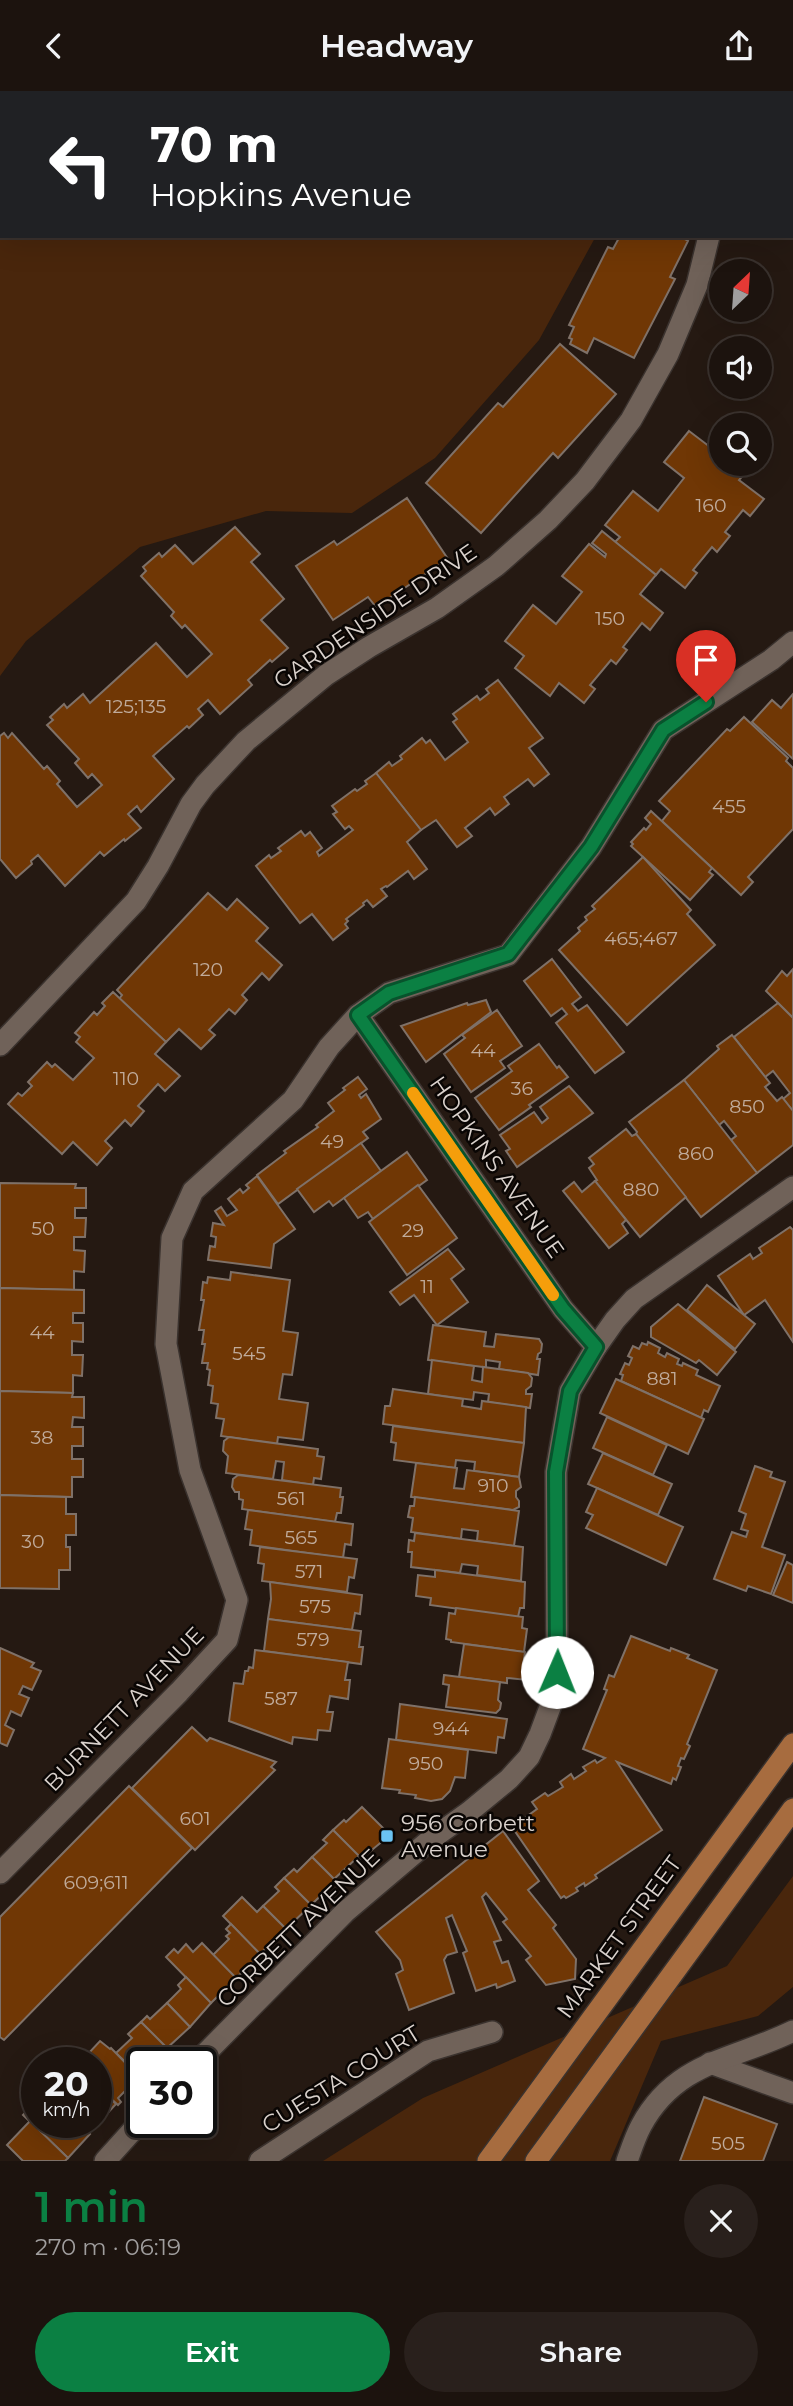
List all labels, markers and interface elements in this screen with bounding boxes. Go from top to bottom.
text: Headway [320,26,473,65]
icon: back [35,27,73,65]
icon: share [720,27,758,65]
text: 70 m [150,115,278,174]
icon: left [35,119,126,210]
text: Hopkins Avenue [150,175,412,214]
north arrow [709,259,772,322]
map controls [709,259,772,476]
button: sound [709,336,772,399]
button: search [709,413,772,476]
house number: 160 [695,494,727,517]
street label: GARDENSIDE DRIVE [268,538,482,694]
house number: 150 [595,607,625,630]
pin [676,630,736,702]
icon: arrive [687,641,725,679]
house number: 125;135 [106,695,167,718]
house number: 455 [712,795,746,818]
house number: 465;467 [604,927,678,950]
house number: 120 [193,958,223,981]
house number: 44 [470,1039,496,1062]
house number: 110 [113,1067,139,1090]
street label: HOPKINS AVENUE [424,1071,570,1263]
house number: 36 [511,1077,533,1100]
house number: 850 [729,1095,765,1118]
house number: 49 [320,1130,344,1153]
house number: 860 [678,1142,714,1165]
house number: 880 [623,1178,659,1201]
house number: 50 [31,1217,55,1240]
house number: 29 [402,1219,424,1242]
house number: 11 [420,1275,434,1298]
house number: 44 [29,1321,55,1344]
house number: 545 [232,1342,266,1365]
house number: 881 [646,1367,678,1390]
house number: 38 [31,1426,53,1449]
house number: 910 [477,1474,509,1497]
house number: 561 [276,1487,306,1510]
house number: 565 [284,1526,318,1549]
house number: 30 [21,1530,45,1553]
house number: 571 [295,1560,323,1583]
house number: 575 [299,1595,331,1618]
street label: BURNETT AVENUE [38,1621,210,1797]
house number: 579 [296,1628,330,1651]
position arrow [520,1635,594,1709]
house number: 587 [264,1687,298,1710]
house number: 944 [433,1717,470,1740]
house number: 950 [409,1752,443,1775]
house number: 601 [179,1807,211,1830]
place label: 956 Corbett Avenue [401,1809,535,1863]
marker: 956 Corbett Avenue [379,1828,395,1844]
street label: CORBETT AVENUE [211,1843,385,2013]
street label: MARKET STREET [551,1850,688,2024]
house number: 609;611 [63,1871,129,1894]
street label: CUESTA COURT [257,2019,426,2139]
speed limit sign: 30 [126,2047,217,2138]
text: 20 [44,2062,89,2105]
text: km/h [42,2099,91,2121]
house number: 505 [711,2132,745,2155]
text: 1 min [35,2181,148,2233]
button: close [684,2184,758,2258]
text: 270 m · 06:19 [35,2233,181,2261]
button: Exit [35,2312,390,2392]
button: Share [404,2312,758,2392]

